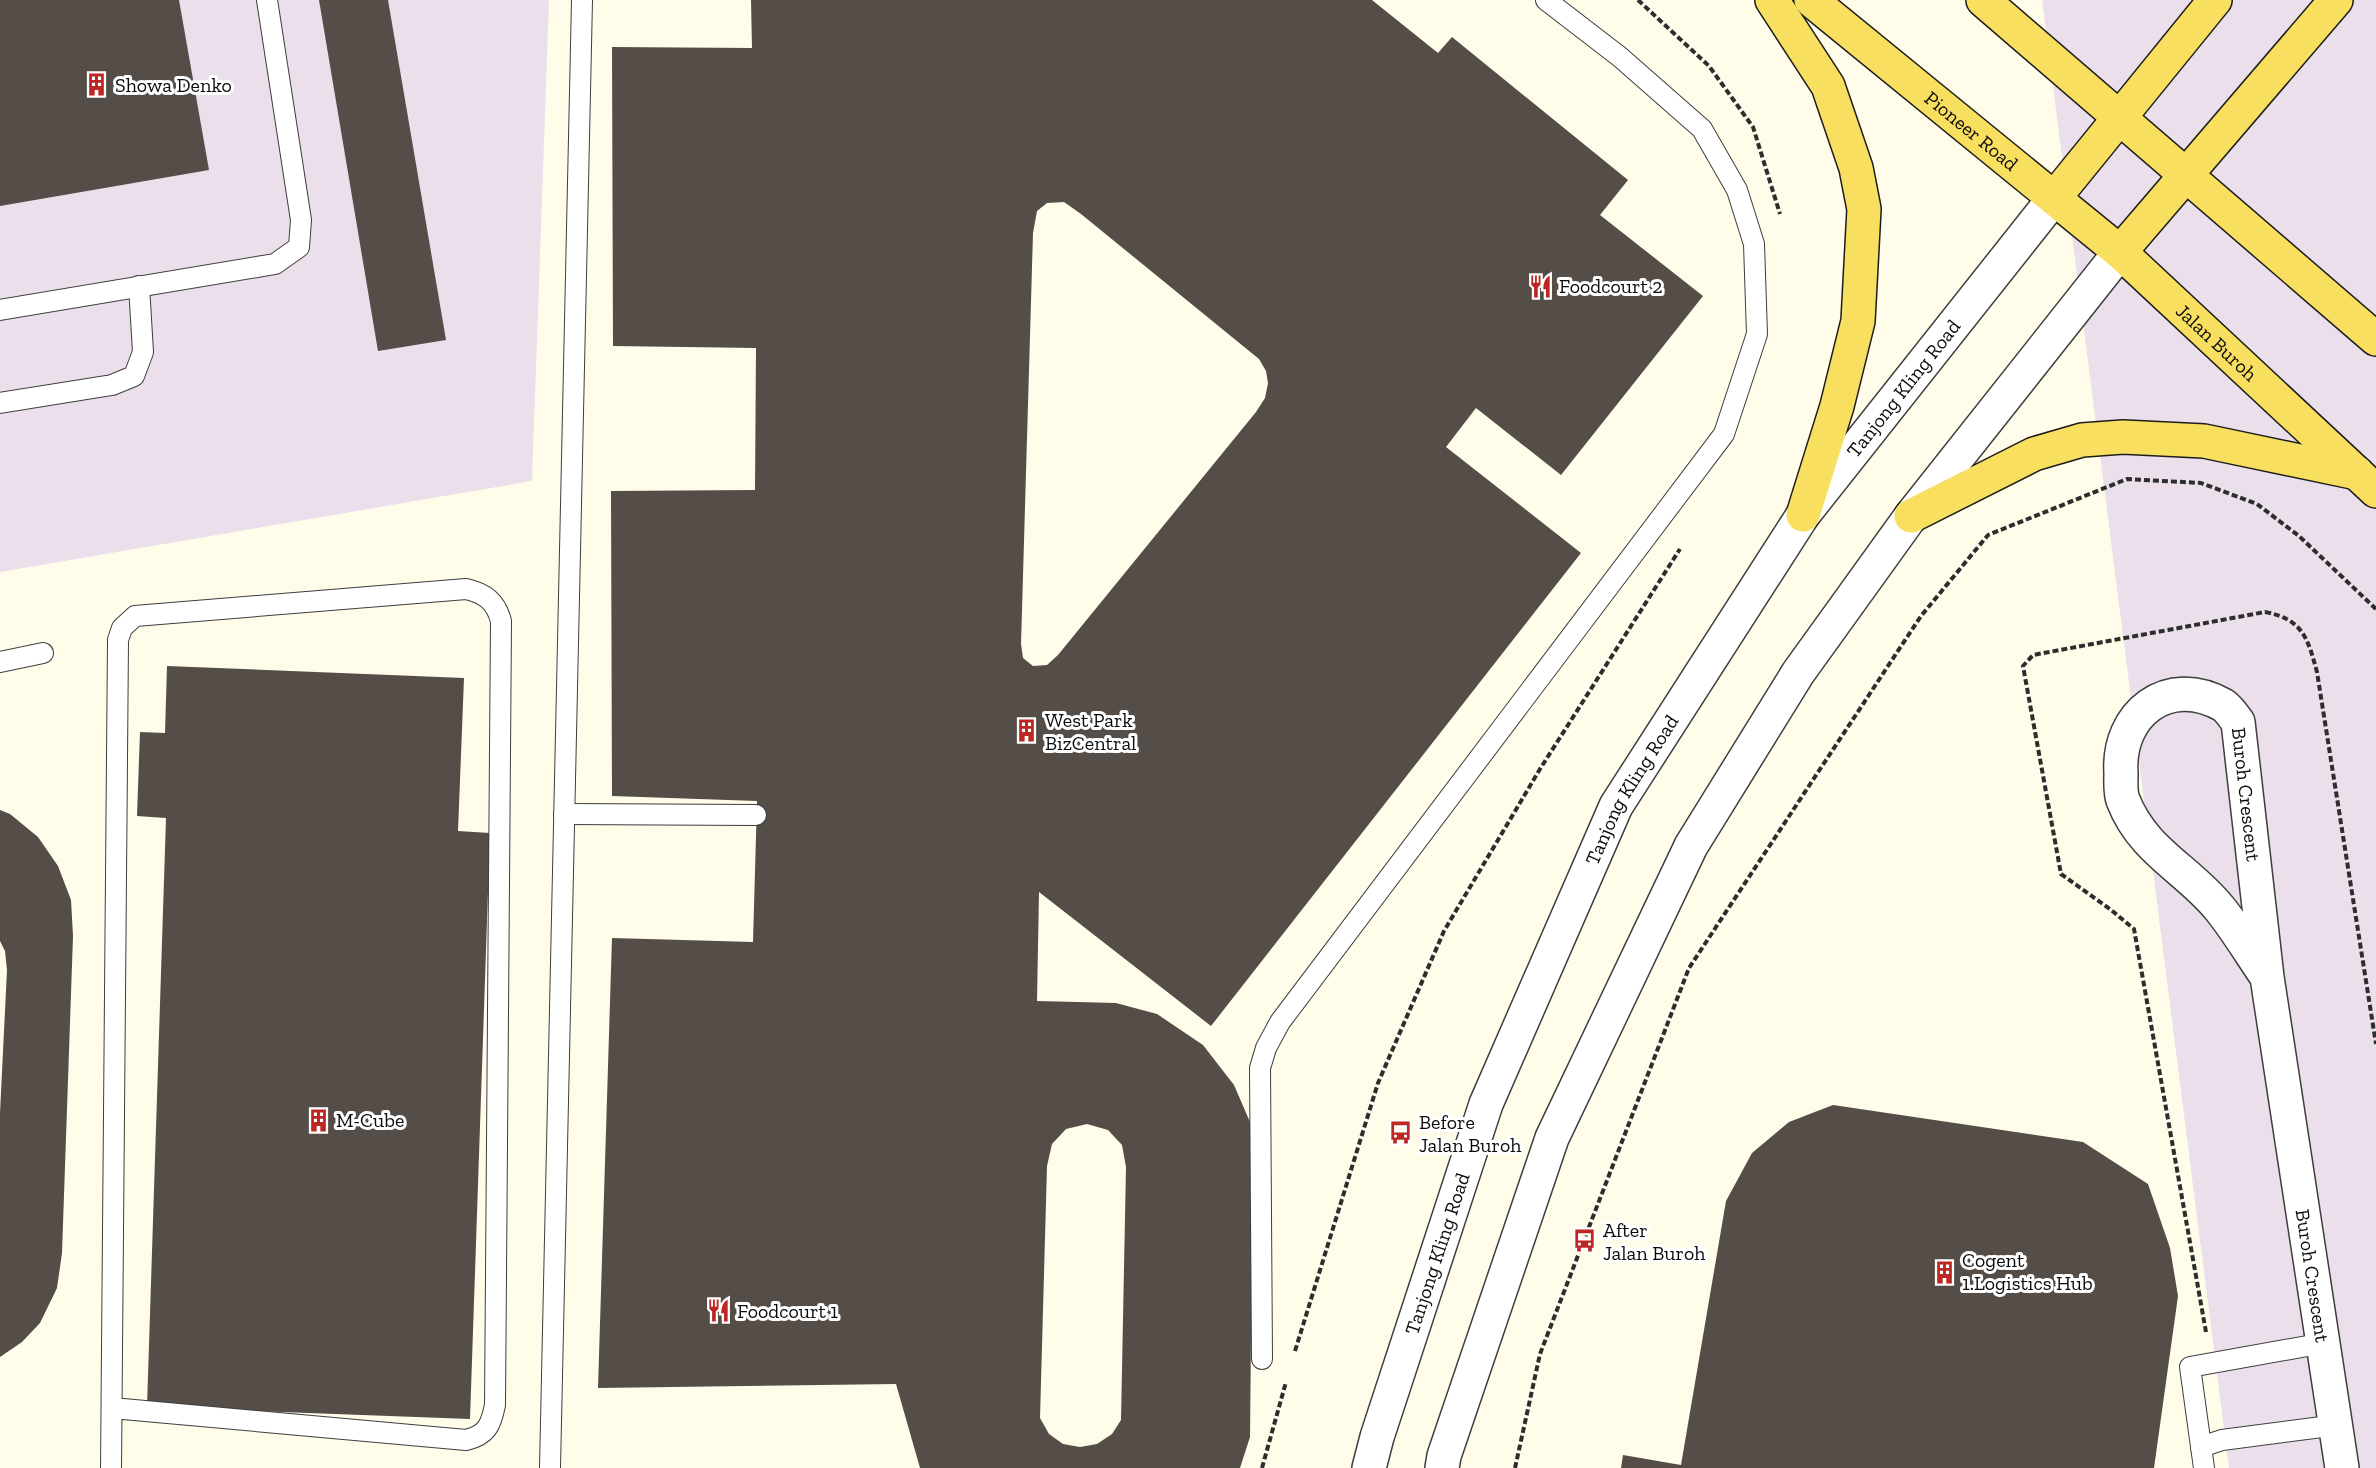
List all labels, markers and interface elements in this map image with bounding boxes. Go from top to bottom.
building icon: Showa Denko [84,72,110,98]
place label: Showa Denko [115,73,232,97]
street label: Pioneer Road [1920,86,2023,176]
restaurant icon: Foodcourt 2 [1528,273,1554,299]
place label: Foodcourt 2 [1559,274,1663,298]
street label: Jalan Buroh [2171,299,2263,387]
street label: Tanjong Kling Road [1841,315,1965,462]
place label: West Park BizCentral [1045,708,1136,755]
street label: Tanjong Kling Road [1580,710,1683,869]
building icon: West Park BizCentral [1014,718,1040,744]
street label: Buroh Crescent [2227,726,2266,863]
building icon: M-Cube [305,1107,331,1133]
place label: M-Cube [336,1108,404,1132]
place label: Before Jalan Buroh [1419,1110,1522,1157]
bus stop icon: Before Jalan Buroh [1388,1120,1414,1146]
street label: Tanjong Kling Road [1399,1170,1475,1338]
street label: Buroh Crescent [2291,1207,2335,1345]
place label: After Jalan Buroh [1603,1218,1706,1265]
bus stop icon: After Jalan Buroh [1572,1228,1598,1254]
place label: Cogent 1.Logistics Hub [1962,1248,2093,1295]
building icon: Cogent 1.Logistics Hub [1931,1259,1957,1285]
restaurant icon: Foodcourt 1 [706,1298,732,1324]
place label: Foodcourt 1 [737,1299,838,1323]

